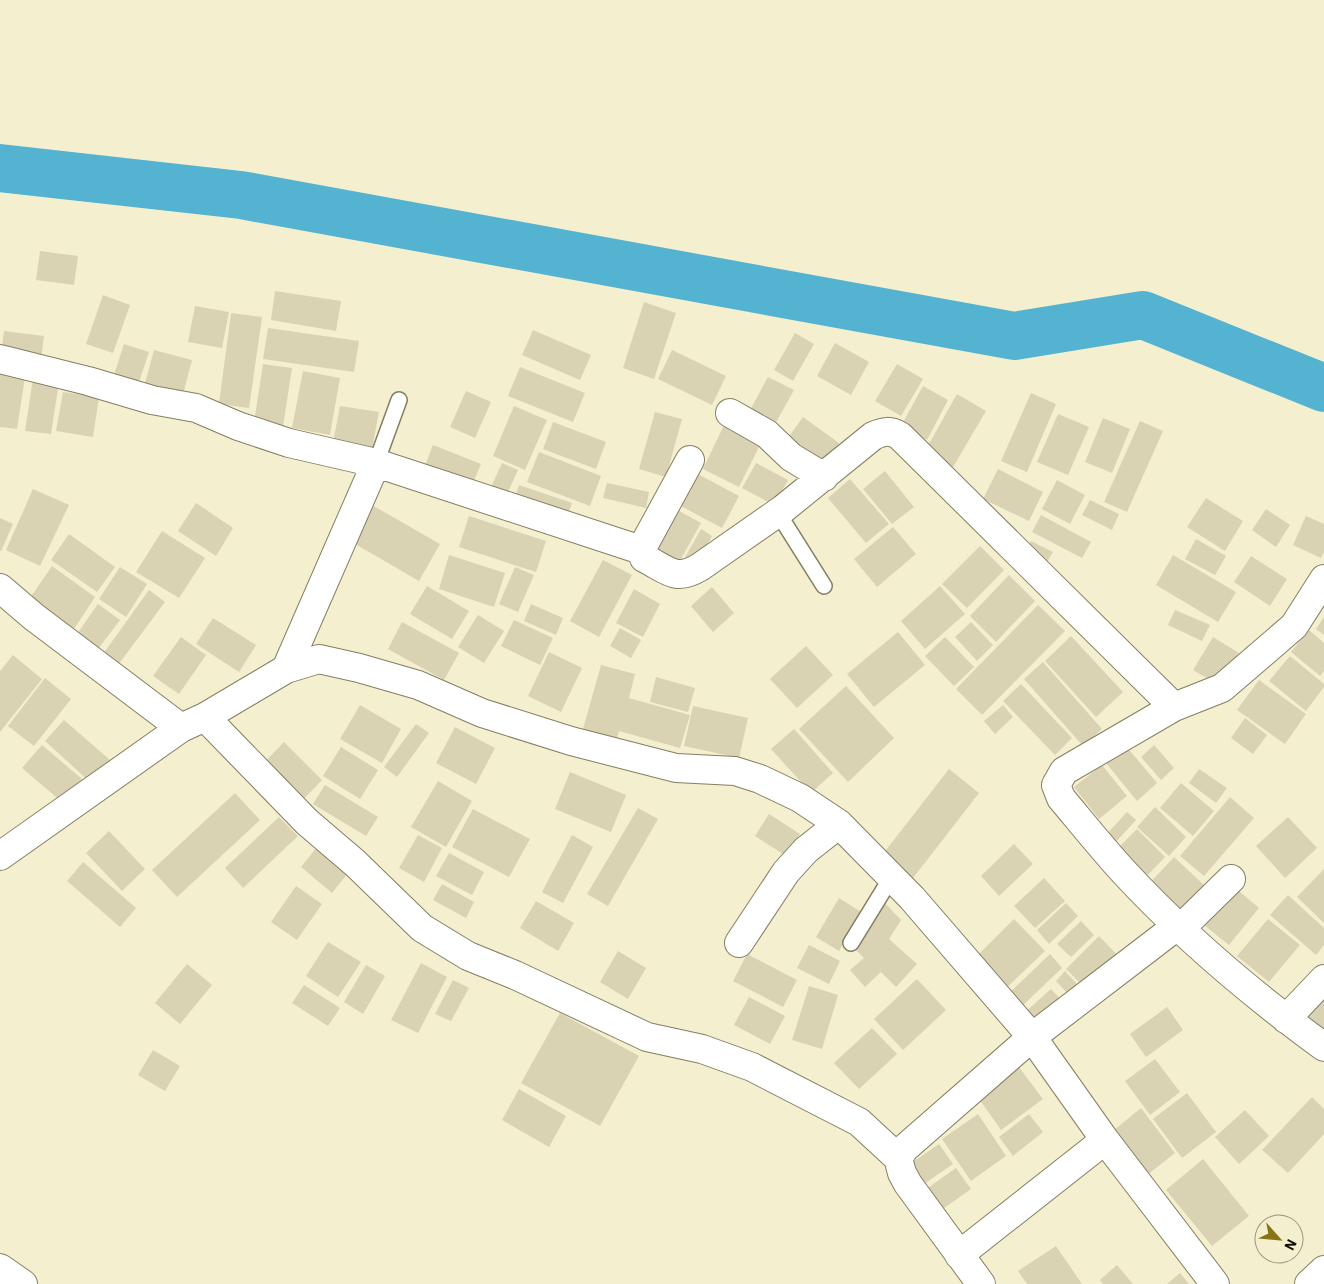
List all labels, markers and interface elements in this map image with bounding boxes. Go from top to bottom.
north arrow [1254,1214,1304,1264]
text: N [1280,1236,1301,1254]

